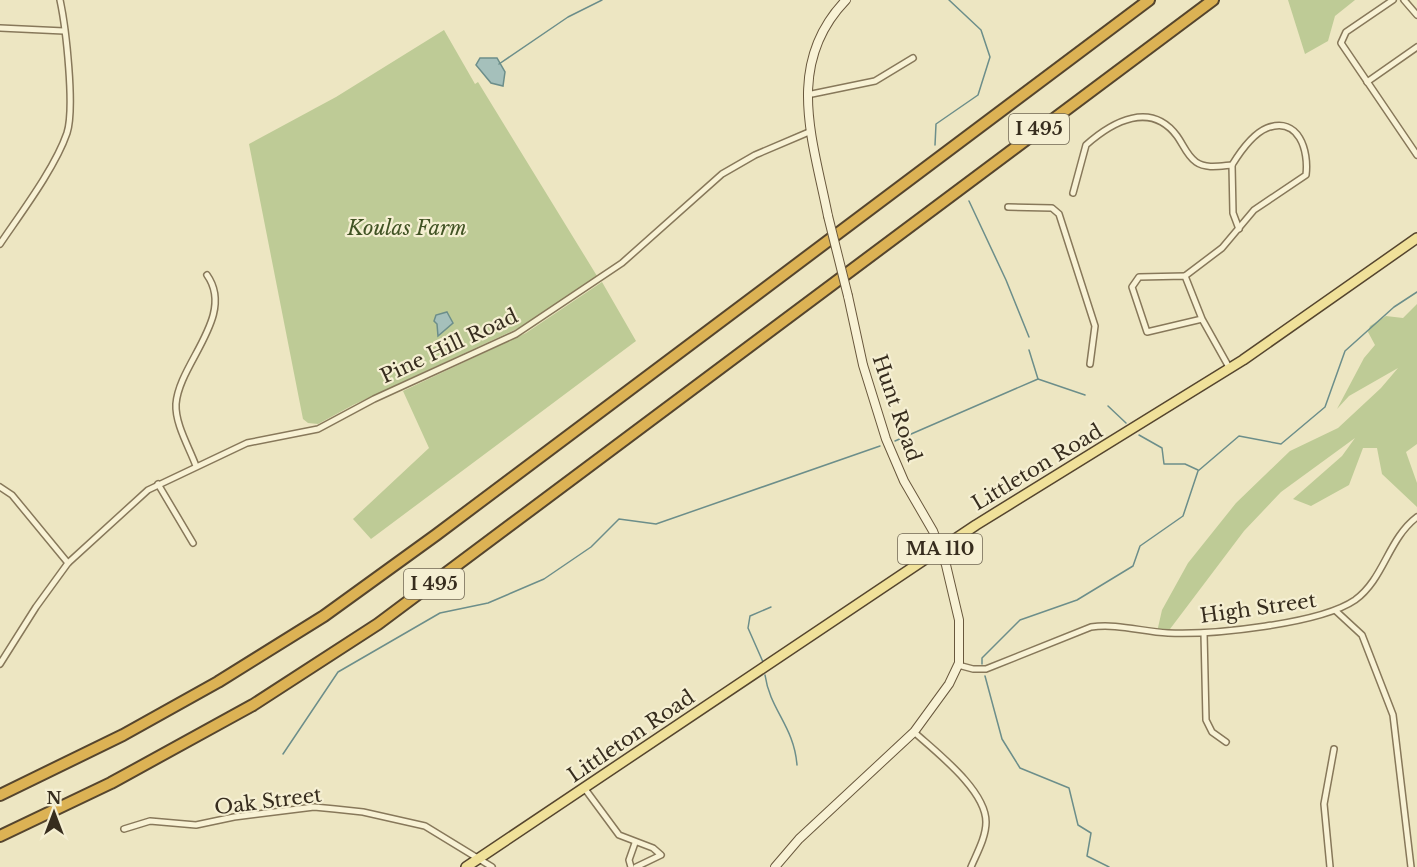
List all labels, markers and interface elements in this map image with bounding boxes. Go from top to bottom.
road number: I 495 [1009,114,1069,144]
park label: Koulas Farm [346,216,467,240]
street label: Pine Hill Road [376,304,522,388]
street label: Hunt Road [867,351,927,465]
street label: Littleton Road [967,419,1107,515]
road number: MA 110 [898,534,982,564]
road number: I 495 [404,569,464,599]
street label: High Street [1198,588,1318,628]
street label: Littleton Road [563,685,699,787]
street label: Oak Street [213,782,323,819]
north arrow [24,783,84,843]
text: N [46,788,62,808]

